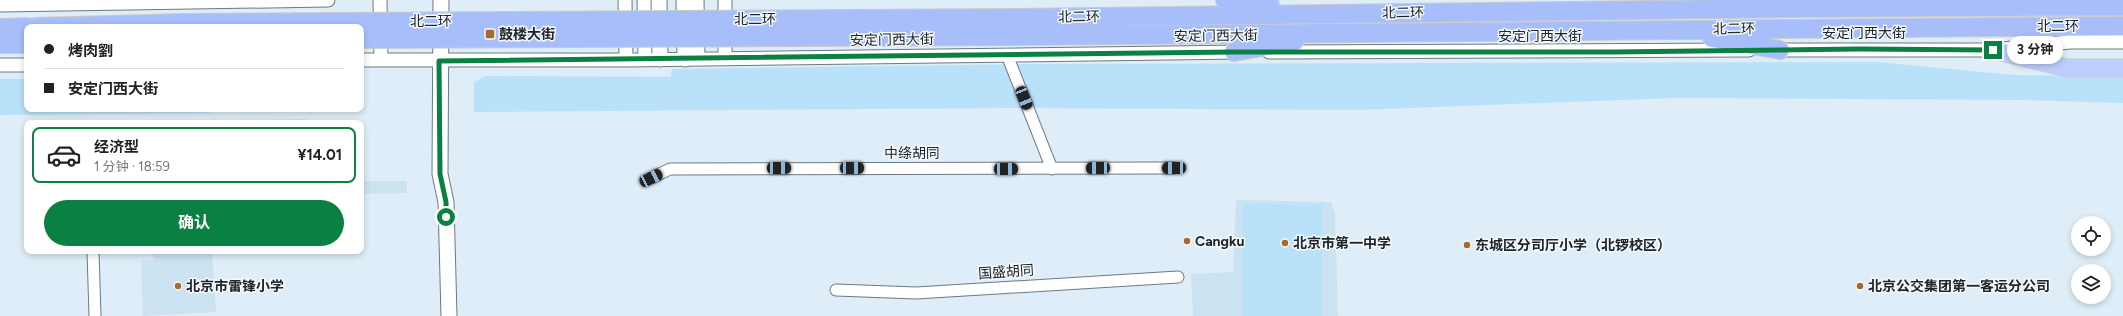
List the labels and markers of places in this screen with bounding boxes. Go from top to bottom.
place label: 鼓楼大街 [499,26,555,43]
marker: 鼓楼大街 [484,28,496,40]
place label: Cangku [1195,233,1245,250]
place label: 北京市第一中学 [1293,235,1391,252]
marker: Cangku [1182,236,1192,246]
place label: 东城区分司厅小学（北锣校区） [1475,237,1671,254]
marker: 北京市第一中学 [1280,238,1290,248]
marker: 东城区分司厅小学（北锣校区） [1462,240,1472,250]
place label: 北京市雷锋小学 [186,278,284,295]
place label: 北京公交集团第一客运分公司 [1868,278,2050,295]
marker: 北京市雷锋小学 [173,281,183,291]
marker: 北京公交集团第一客运分公司 [1855,281,1865,291]

